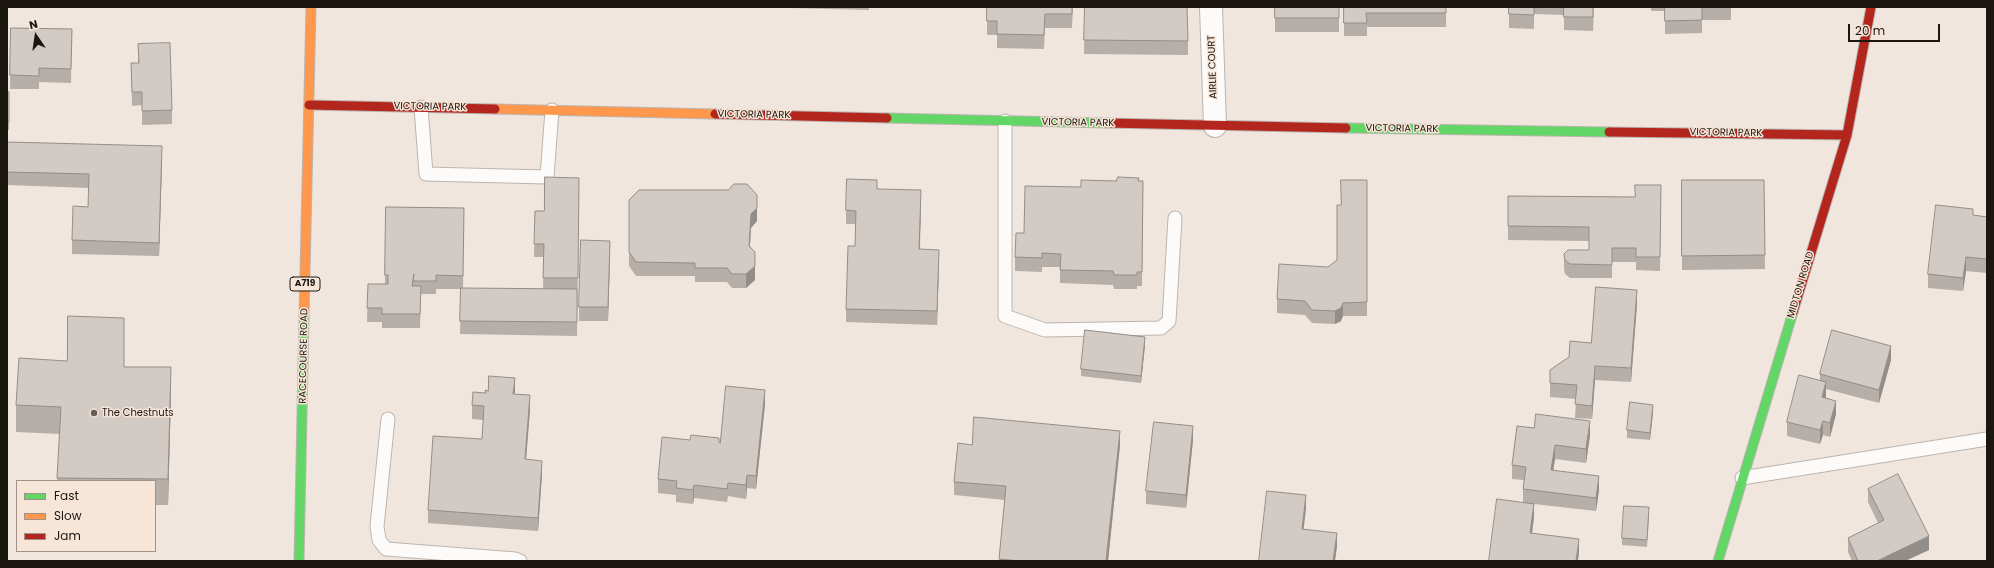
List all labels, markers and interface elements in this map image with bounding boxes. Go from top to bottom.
north arrow [16,16,56,56]
text: N [27,16,39,33]
scale bar [1850,16,1942,42]
text: 20 m [1855,22,1885,39]
street label: AIRLIE COURT [1206,35,1220,99]
street label: VICTORIA PARK [394,100,466,114]
street label: VICTORIA PARK [718,108,790,122]
street label: VICTORIA PARK [1042,116,1114,130]
street label: VICTORIA PARK [1366,122,1438,136]
street label: VICTORIA PARK [1690,126,1762,140]
street label: MIDTON ROAD [1785,250,1817,320]
road number: A719 [290,277,320,291]
street label: RACECOURSE ROAD [297,308,311,404]
place label: The Chestnuts [102,407,174,419]
marker: The Chestnuts [89,408,99,418]
legend [16,480,156,552]
text: Fast [54,487,79,504]
text: Slow [54,507,82,524]
text: Jam [54,527,81,544]

